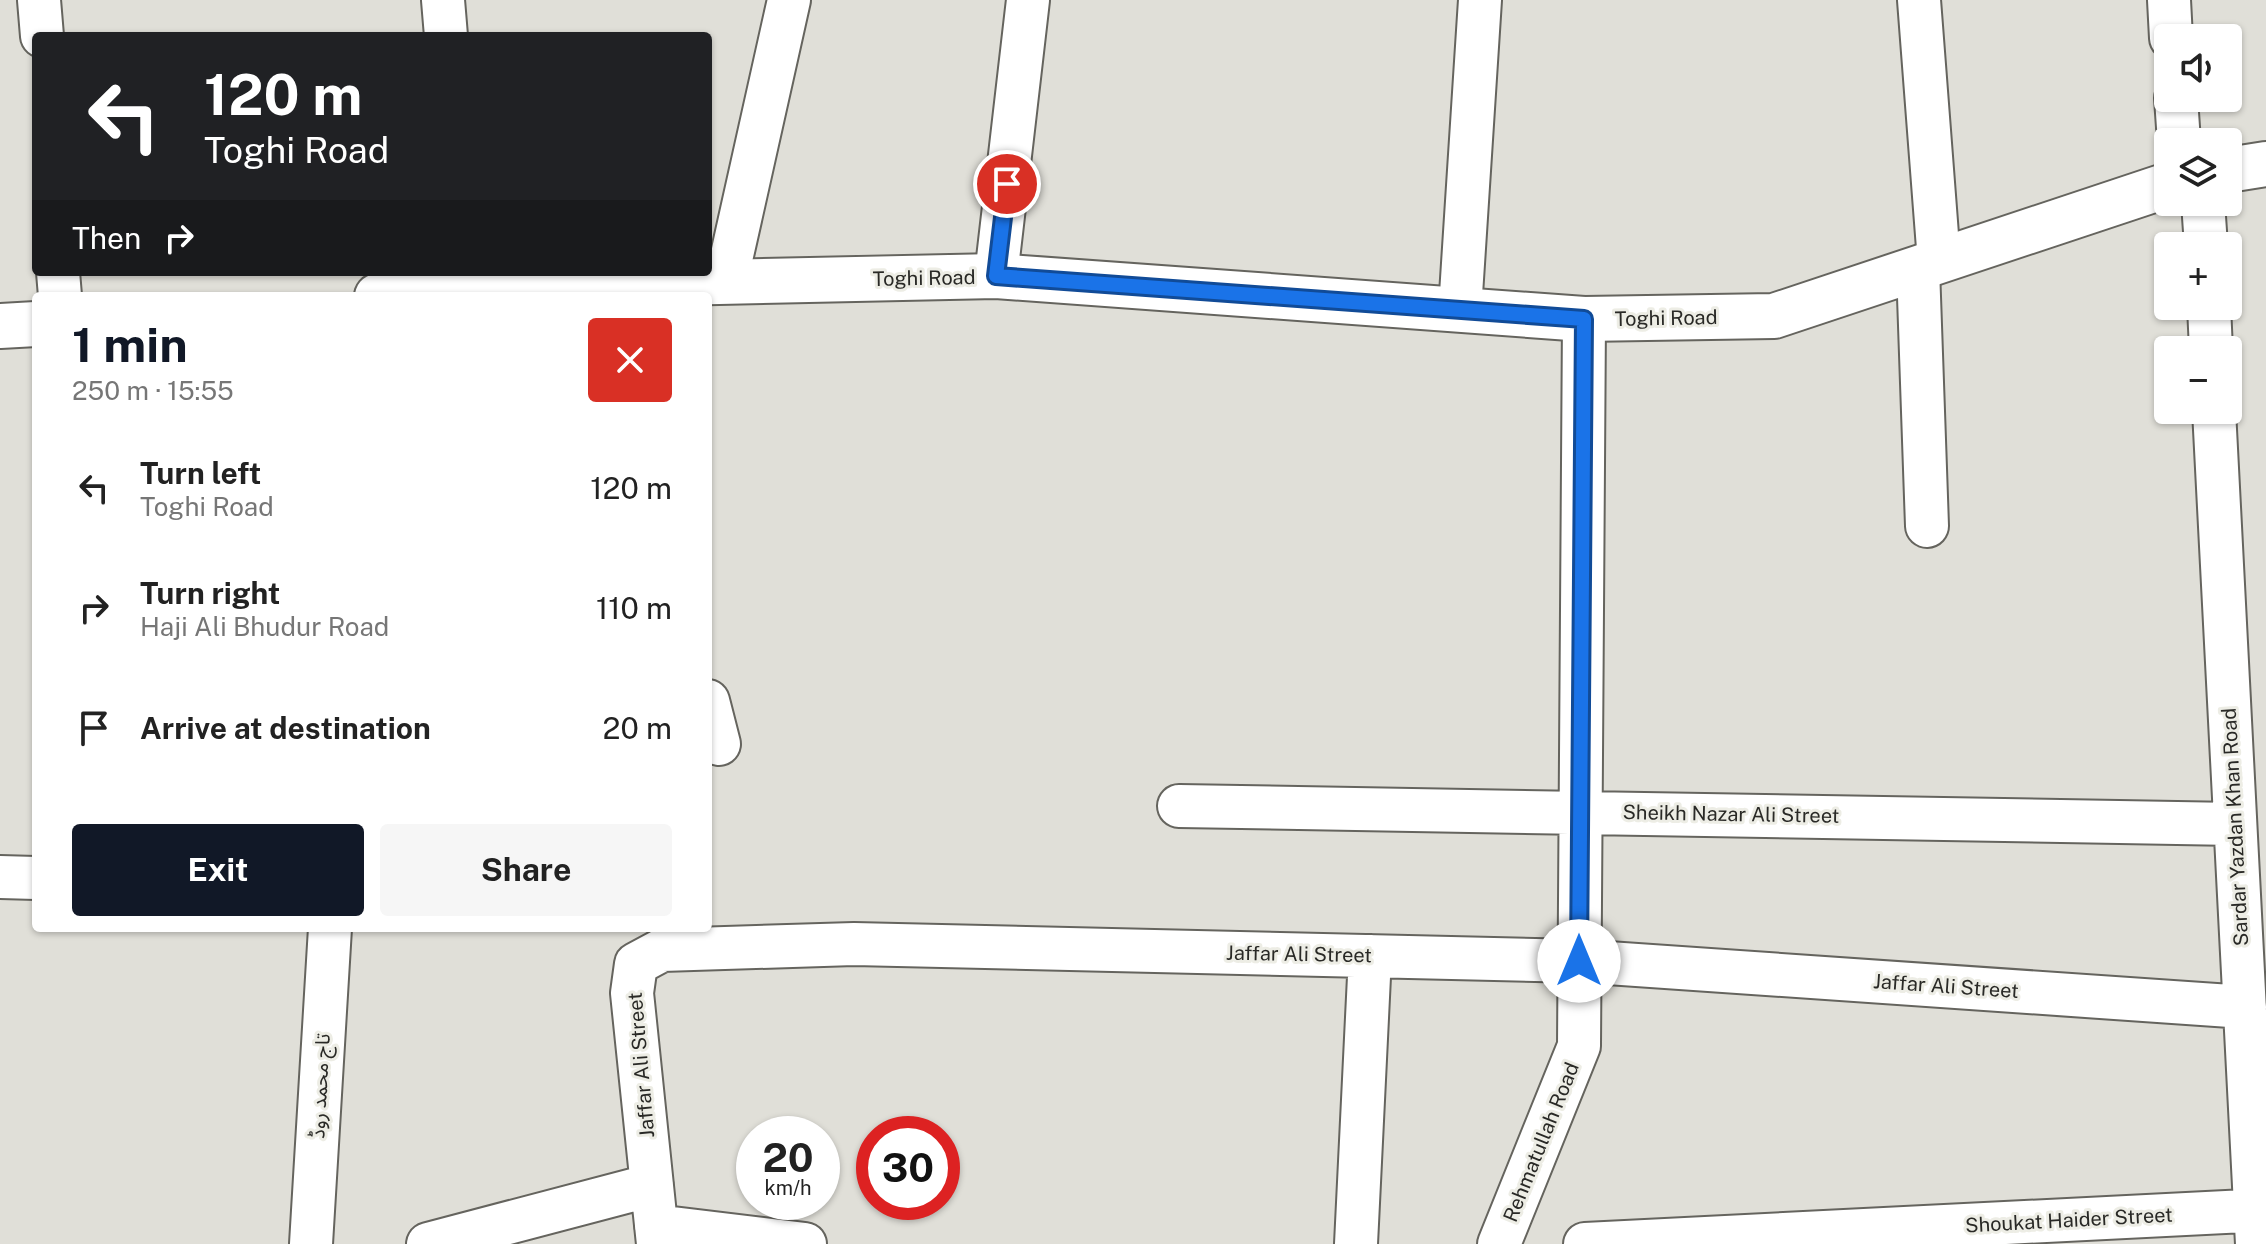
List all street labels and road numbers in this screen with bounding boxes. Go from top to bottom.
street label: Toghi Road [872,265,976,291]
street label: Toghi Road [1614,305,1718,331]
street label: Sardar Yazdan Khan Road [2217,707,2253,947]
street label: Sheikh Nazar Ali Street [1622,800,1840,828]
street label: Jaffar Ali Street [1226,941,1372,967]
street label: Jaffar Ali Street [1872,969,2020,1003]
street label: Jaffar Ali Street [623,991,659,1139]
street label: تاج محمد روڈ [305,1033,338,1139]
street label: Rehmatullah Road [1498,1059,1584,1225]
street label: Shoukat Haider Street [1965,1203,2173,1237]

